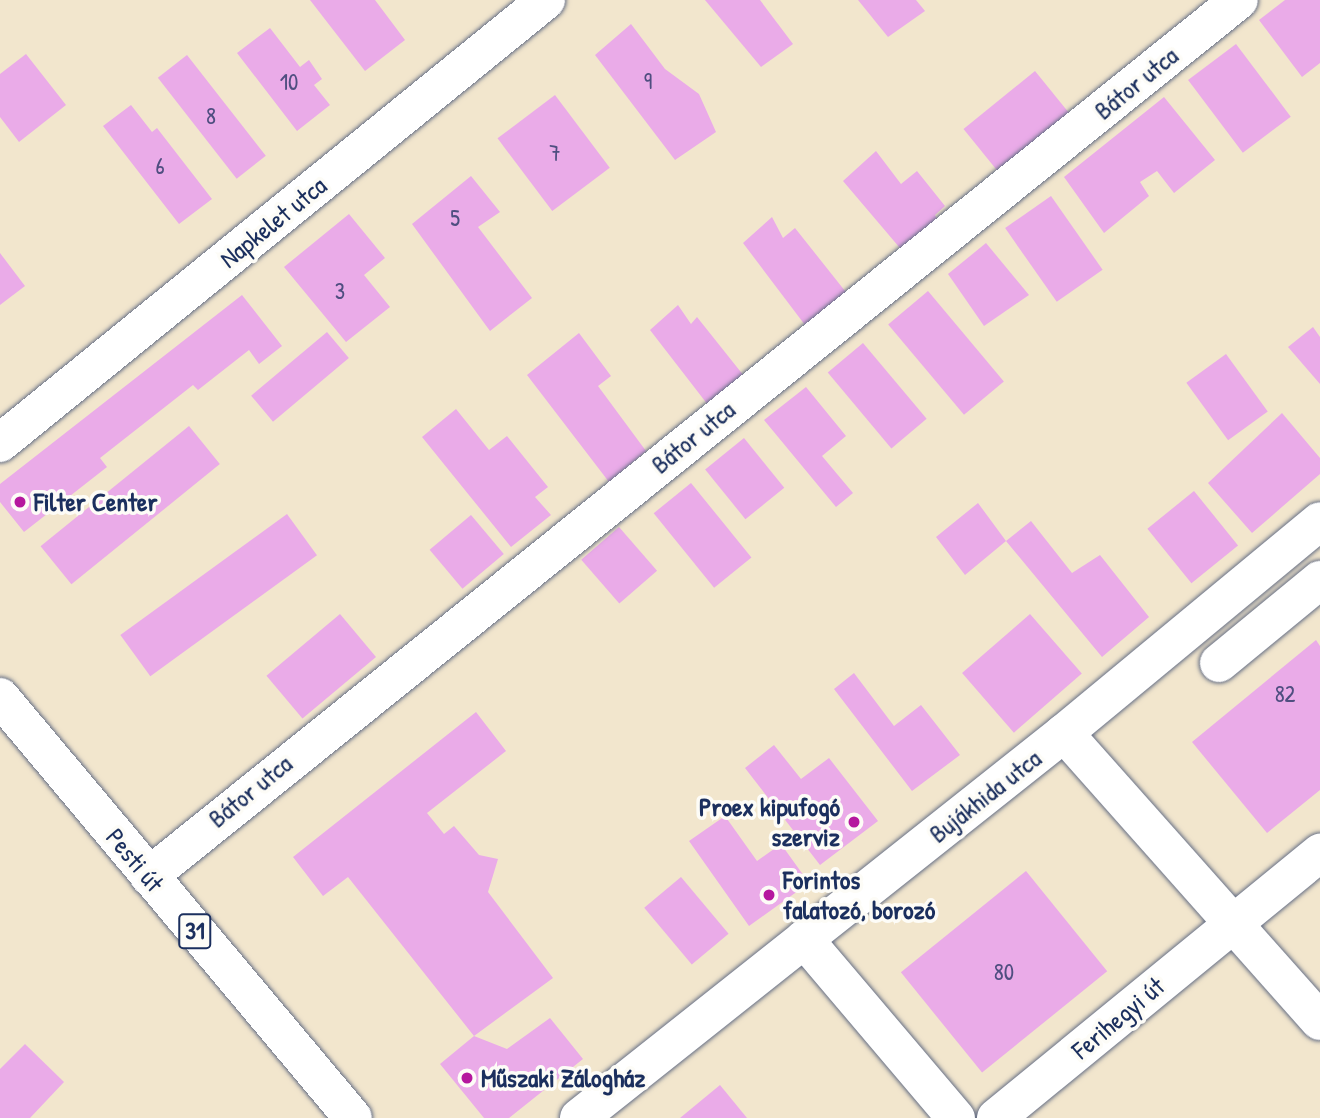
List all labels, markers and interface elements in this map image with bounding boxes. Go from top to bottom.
street label: Bátor utca [1088,40,1184,126]
house number: 9 [644,67,652,95]
house number: 10 [280,68,298,96]
house number: 8 [206,102,216,130]
house number: 7 [549,139,561,167]
house number: 6 [155,152,165,180]
street label: Napkelet utca [213,170,333,274]
house number: 5 [450,204,460,232]
house number: 3 [335,277,345,305]
street label: Bátor utca [645,394,741,480]
place label: Filter Center [34,486,157,518]
marker: Filter Center [12,494,28,510]
house number: 82 [1275,680,1295,708]
street label: Bujákhida utca [923,743,1047,849]
street label: Bátor utca [202,748,298,834]
place label: Proex kipufogó szerviz [699,791,840,852]
marker: Proex kipufogó szerviz [846,814,862,830]
street label: Pesti út [100,822,170,898]
place label: Forintos falatozó, borozó [783,864,935,926]
marker: Forintos falatozó, borozó [761,887,777,903]
road number: 31 [178,911,212,951]
house number: 80 [994,958,1014,986]
street label: Ferihegyi út [1065,970,1171,1066]
place label: Műszaki Zálogház [481,1062,645,1094]
marker: Műszaki Zálogház [459,1070,475,1086]

